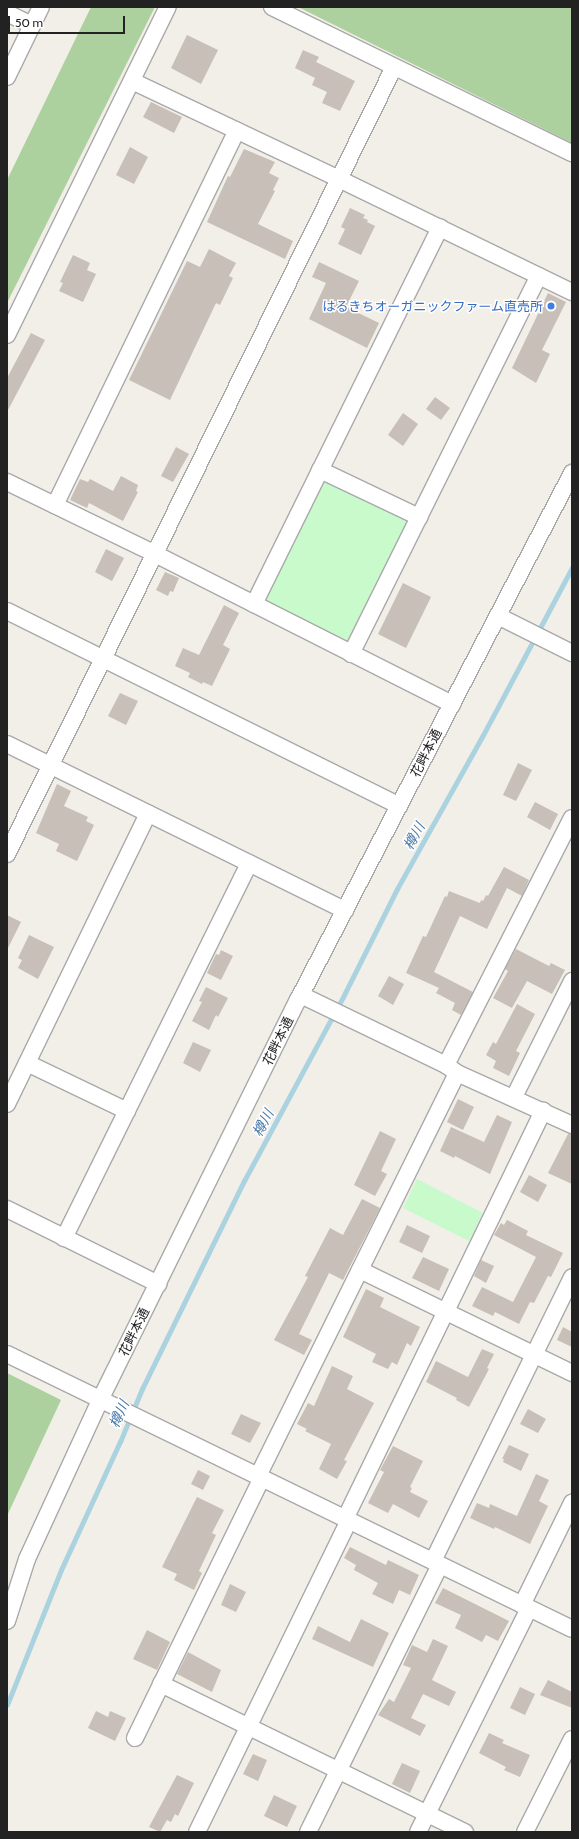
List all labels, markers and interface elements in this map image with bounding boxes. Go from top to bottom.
scale bar [10,8,127,34]
text: 50 m [15,15,43,30]
place label: はるきちオーガニックファーム直売所 [322,298,543,314]
marker: はるきちオーガニックファーム直売所 [546,301,556,311]
street label: 花畔本通 [407,726,445,780]
water label: 樽川 [400,820,428,852]
street label: 花畔本通 [260,1014,296,1068]
water label: 樽川 [249,1107,277,1139]
street label: 花畔本通 [116,1305,152,1359]
water label: 樽川 [106,1398,132,1430]

